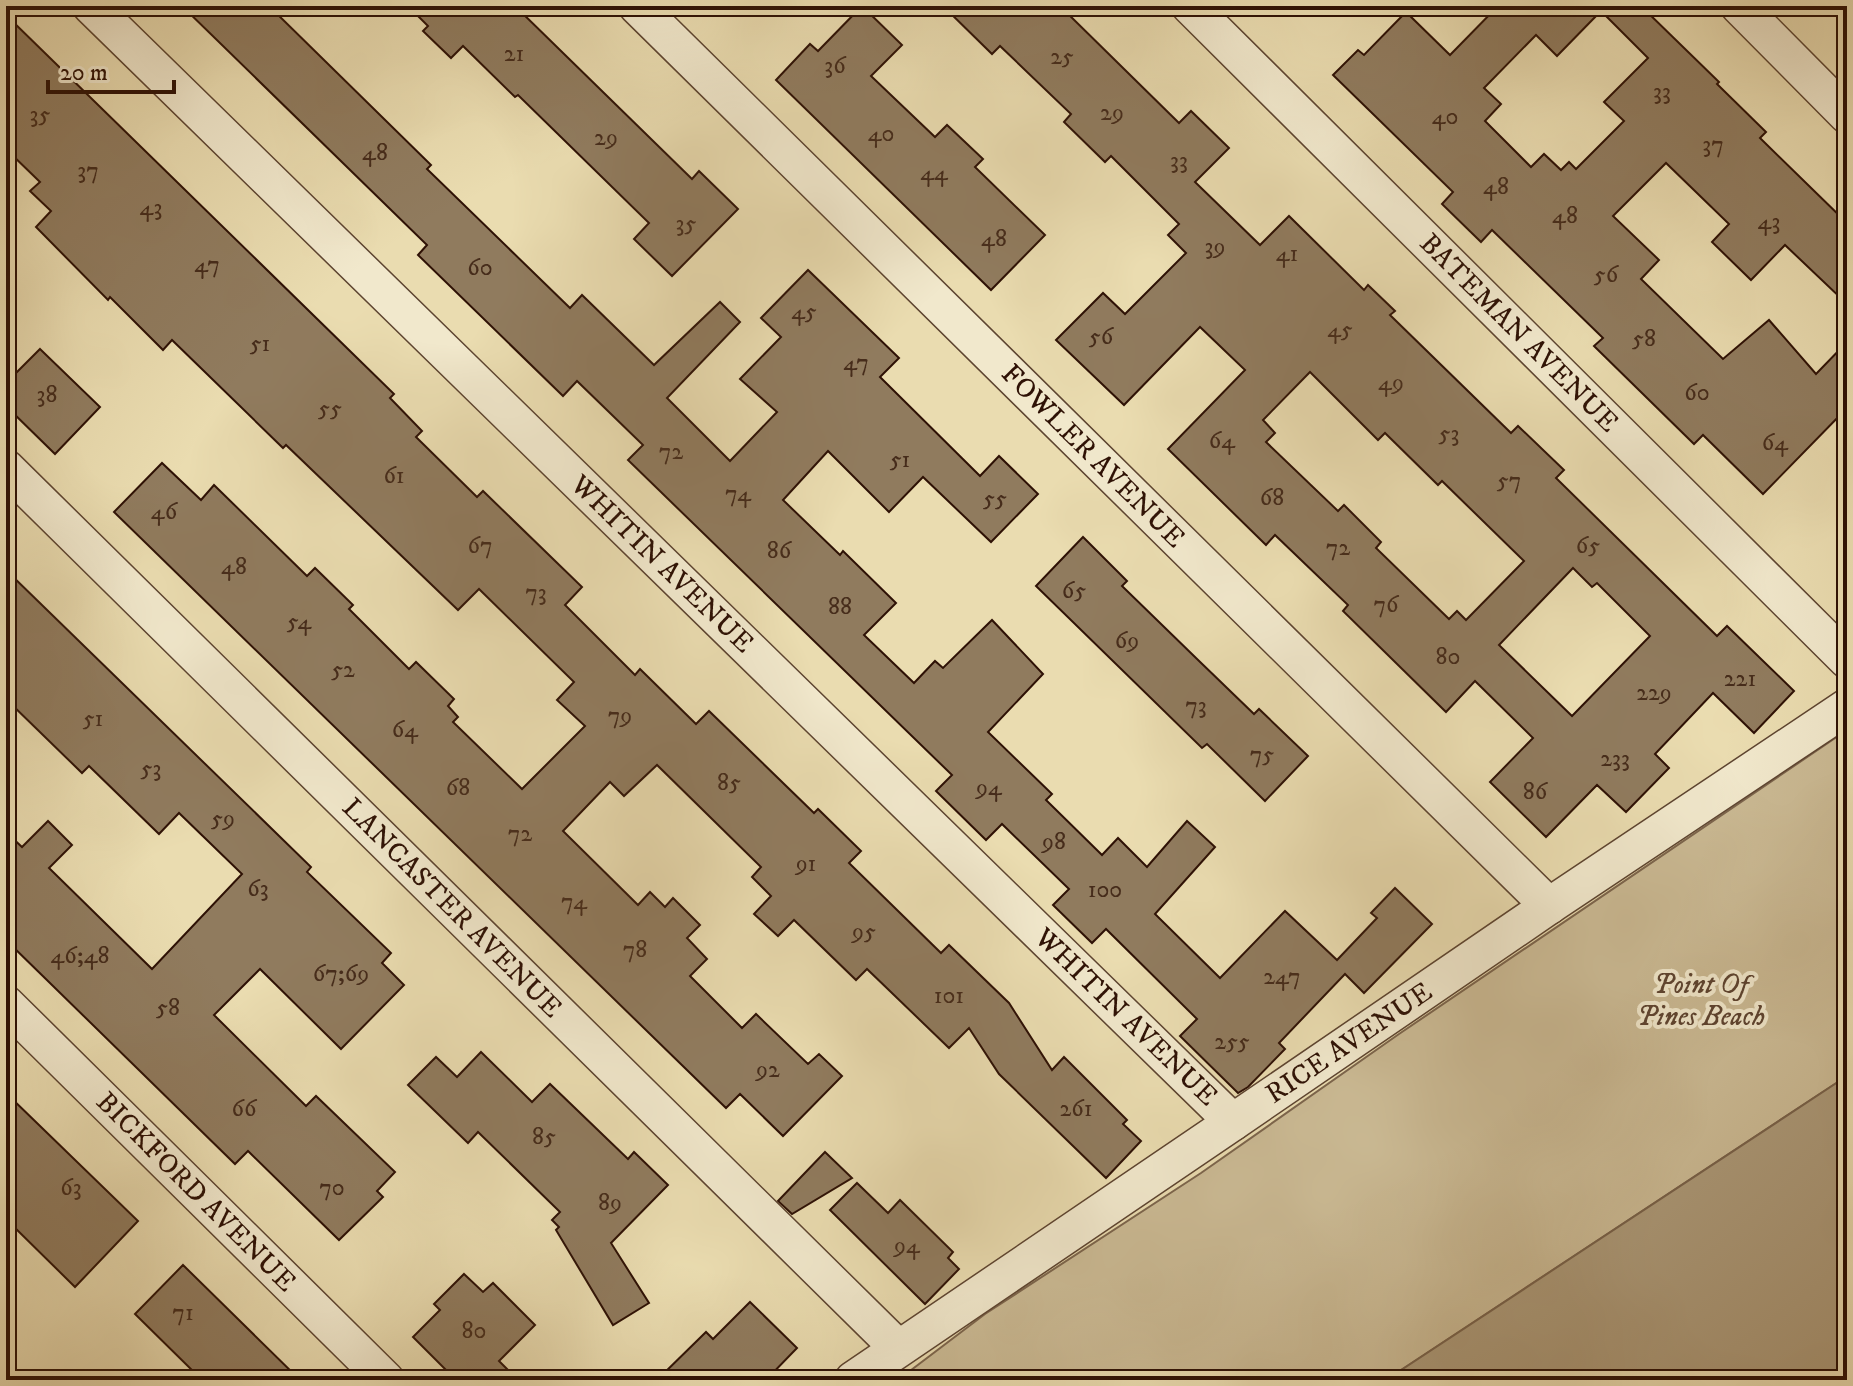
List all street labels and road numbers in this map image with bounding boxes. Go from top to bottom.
street label: BATEMAN AVENUE [1412,226,1626,440]
street label: FOWLER AVENUE [994,357,1192,555]
street label: WHITIN AVENUE [562,467,761,660]
street label: LANCASTER AVENUE [335,791,569,1025]
street label: WHITIN AVENUE [1026,920,1225,1113]
street label: RICE AVENUE [1259,974,1439,1112]
street label: BICKFORD AVENUE [89,1085,303,1299]

